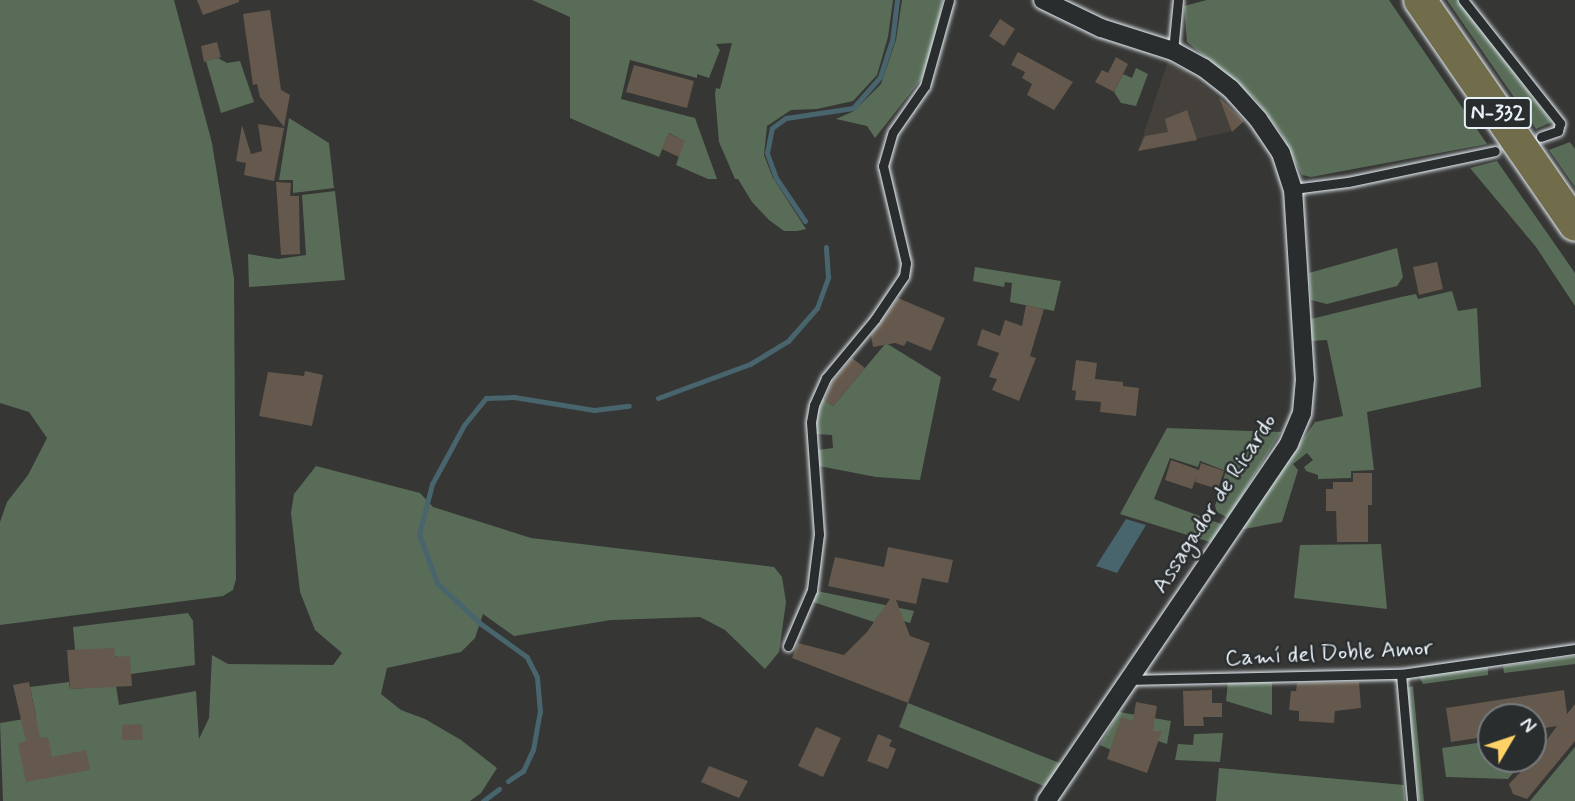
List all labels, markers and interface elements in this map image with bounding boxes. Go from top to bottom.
road number: N-332 [1463,96,1533,130]
street label: Assagador de Ricardo [1147,410,1283,598]
street label: Camí del Doble Amor [1224,635,1434,673]
north arrow [1477,703,1547,773]
text: N [1513,713,1541,739]

